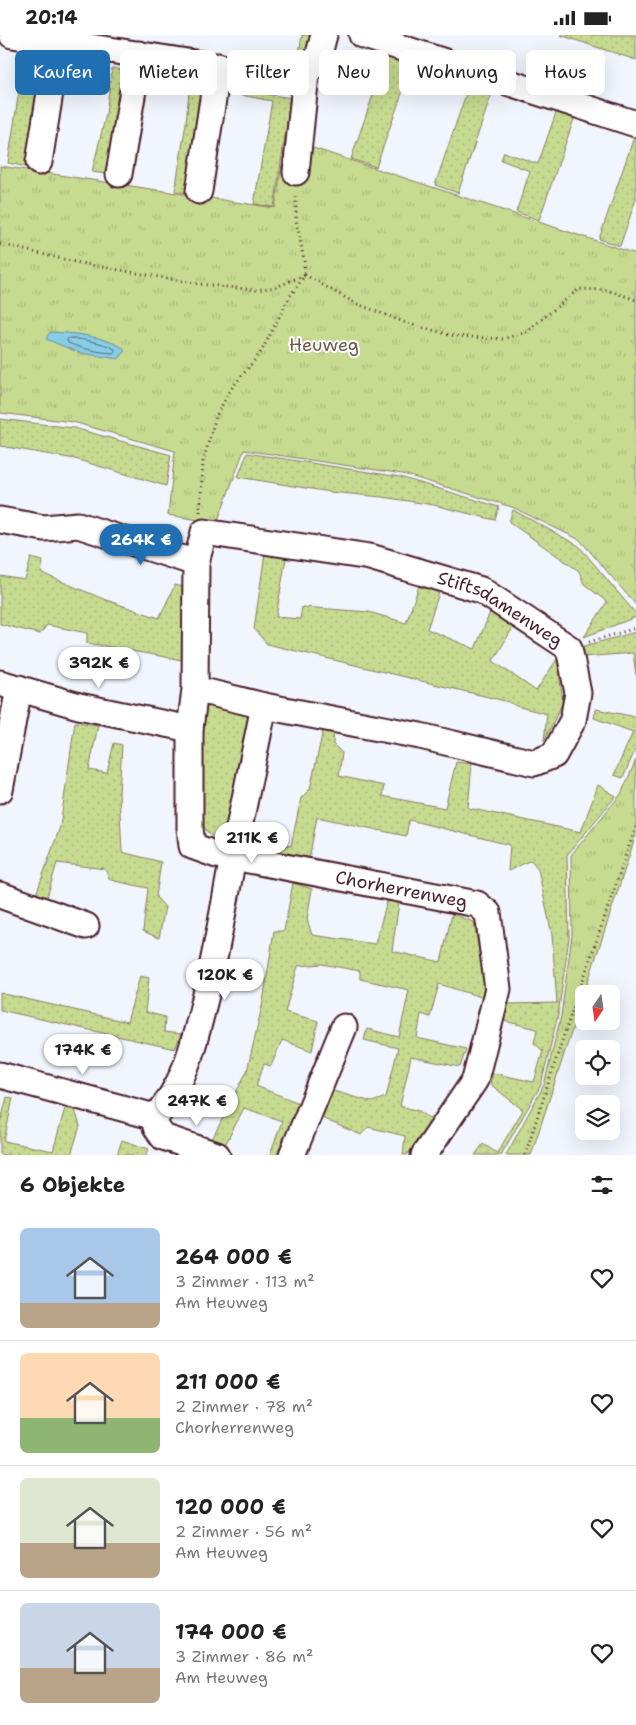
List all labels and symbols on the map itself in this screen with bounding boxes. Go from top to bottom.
park label: Heuweg [289,333,359,357]
pin: 264K € [100,523,182,566]
street label: Stiftsdamenweg [435,566,567,653]
pin: 392K € [58,647,140,689]
pin: 211K € [211,821,293,864]
street label: Chorherrenweg [333,865,469,914]
pin: 120K € [184,959,266,1001]
north arrow [575,985,620,1030]
pin: 174K € [42,1033,124,1076]
pin: 247K € [156,1085,238,1127]

